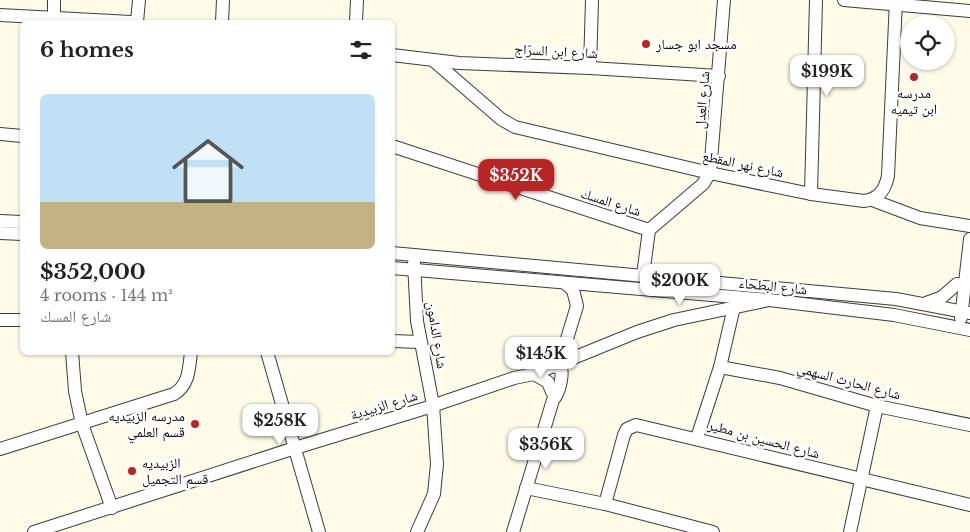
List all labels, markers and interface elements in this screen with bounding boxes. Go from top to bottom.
map controls [900,15,955,70]
button: locate [900,15,955,70]
place label: مسجد ابو جسار [655,35,737,53]
icon: filters [347,36,375,64]
text: 6 homes [40,37,134,63]
marker: مسجد ابو جسار [640,38,652,50]
street label: شارع ابن السرّاج [514,40,598,63]
pin: $199K [792,54,862,97]
text: $199K [801,61,853,81]
street label: شارع العدل [691,70,714,130]
marker: مدرسه ابن تيميه [908,71,920,83]
place label: مدرسه ابن تيميه [891,84,937,118]
icon: home [163,126,253,216]
street label: شارع نهر المقطع [701,147,785,182]
pin: $352K [481,158,551,201]
text: $352K [489,165,543,185]
street label: شارع المسك [578,184,643,221]
text: $352,000 [40,259,146,285]
pin: $200K [645,264,715,306]
text: $200K [651,270,709,290]
street label: شارع البطحاء [738,273,808,300]
text: 4 rooms · 144 m² [40,285,173,305]
street label: شارع الدامون [422,300,451,370]
text: شارع المسك [40,306,111,326]
pin: $145K [506,336,576,379]
text: $145K [516,343,566,363]
street label: شارع الحارث السهمي [795,359,903,406]
street label: شارع الزبيدية [348,386,420,425]
pin: $258K [245,404,315,446]
place label: مدرسه الزبيديه قسم العلمي [108,407,185,444]
text: $258K [253,410,307,430]
street label: شارع الحسين بن مطير [705,415,822,464]
marker: مدرسه الزبيديه قسم العلمي [189,418,201,430]
pin: $356K [511,428,581,470]
text: $356K [519,434,573,454]
place label: الزبيديه قسم التجميل [142,454,208,489]
marker: الزبيديه قسم التجميل [126,465,138,477]

